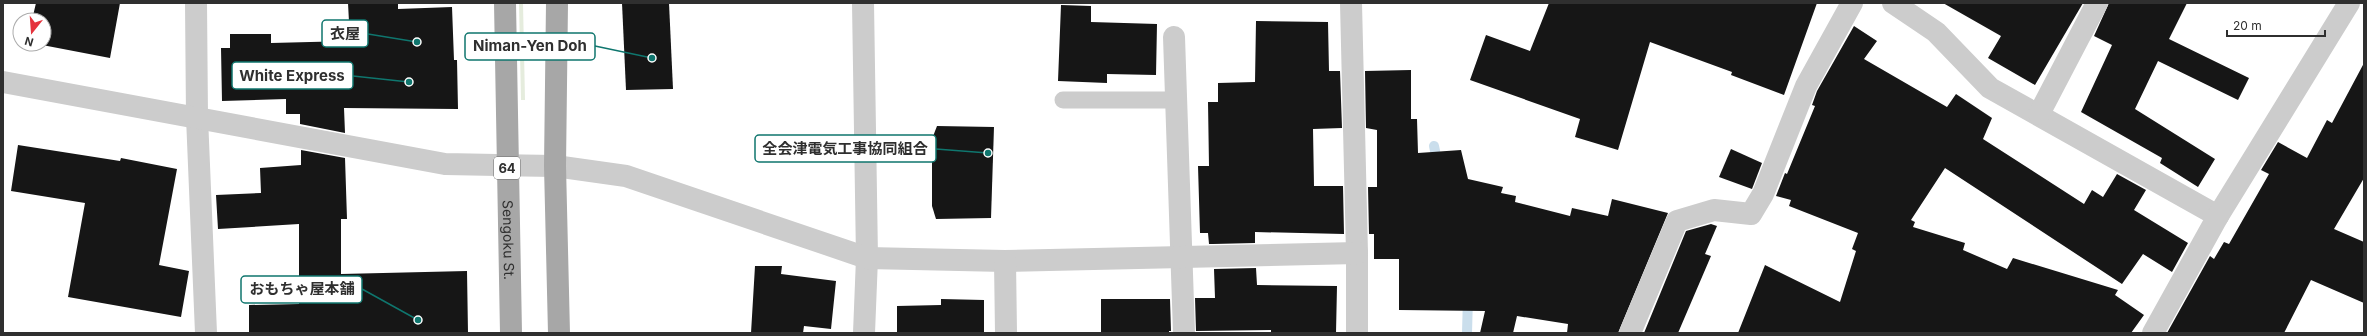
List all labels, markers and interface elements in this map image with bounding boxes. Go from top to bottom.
north arrow [12,12,52,52]
scale bar [2227,12,2325,38]
text: 20 m [2233,18,2262,33]
callout: 衣屋 [322,20,368,47]
text: 衣屋 [330,24,360,43]
callout: Niman-Yen Doh [465,33,595,60]
text: N [23,34,35,49]
text: Niman-Yen Doh [473,36,587,55]
callout: White Express [232,62,353,89]
text: White Express [239,66,345,85]
callout: 全会津電気工事協同組合 [755,135,936,162]
text: 全会津電気工事協同組合 [762,139,928,158]
road number: 64 [494,157,520,179]
street label: Sengoku St. [500,200,519,280]
callout: おもちゃ屋本舗 [241,276,362,303]
text: おもちゃ屋本舗 [249,279,355,298]

